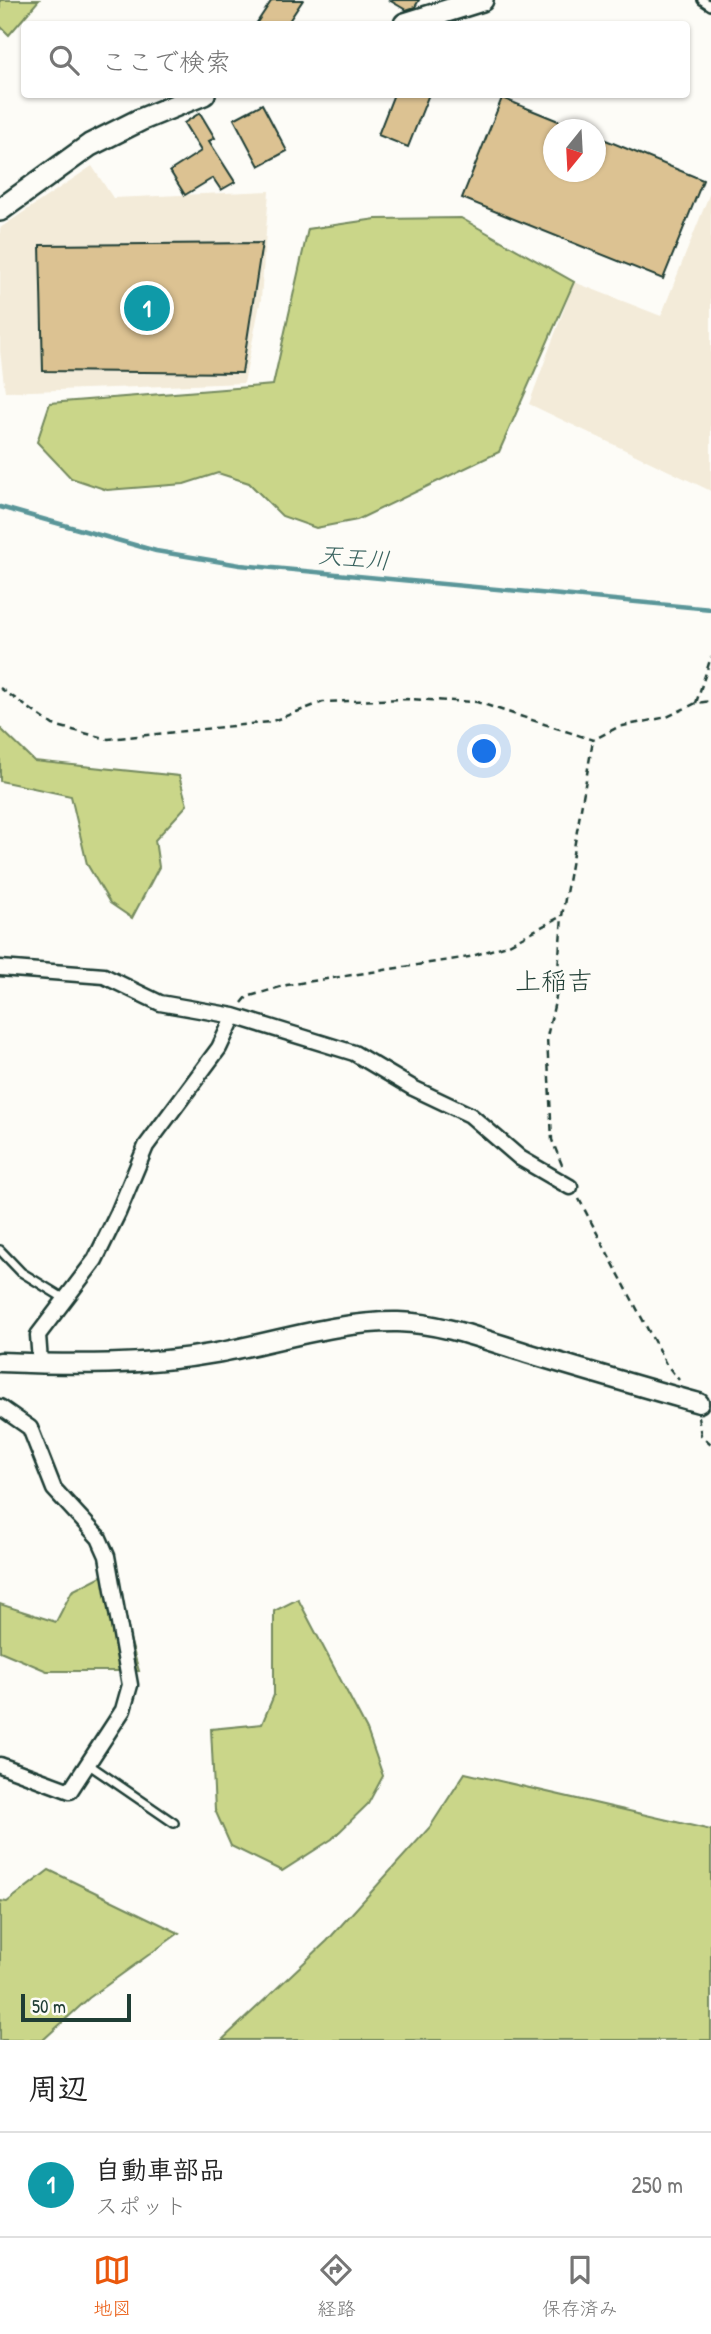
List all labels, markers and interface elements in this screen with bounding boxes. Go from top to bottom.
search box [21,21,690,98]
icon: search [45,41,83,79]
text: ここで検索 [101,44,231,79]
north arrow [543,119,606,182]
pin: 1 [124,282,170,334]
water label: 天王川 [317,538,391,576]
your location [467,734,501,768]
district label: 上稲吉 [515,963,593,998]
scale bar [21,1991,131,2023]
text: 50 m [32,1993,66,2019]
text: 周辺 [28,2068,88,2108]
text: 自動車部品 [95,2152,225,2187]
text: 1 [47,2169,55,2200]
text: 250 m [631,2169,683,2200]
text: スポット [95,2190,187,2221]
tab: 地図 [93,2251,131,2321]
tab: 経路 [317,2251,356,2321]
tab: 保存済み [542,2251,618,2321]

